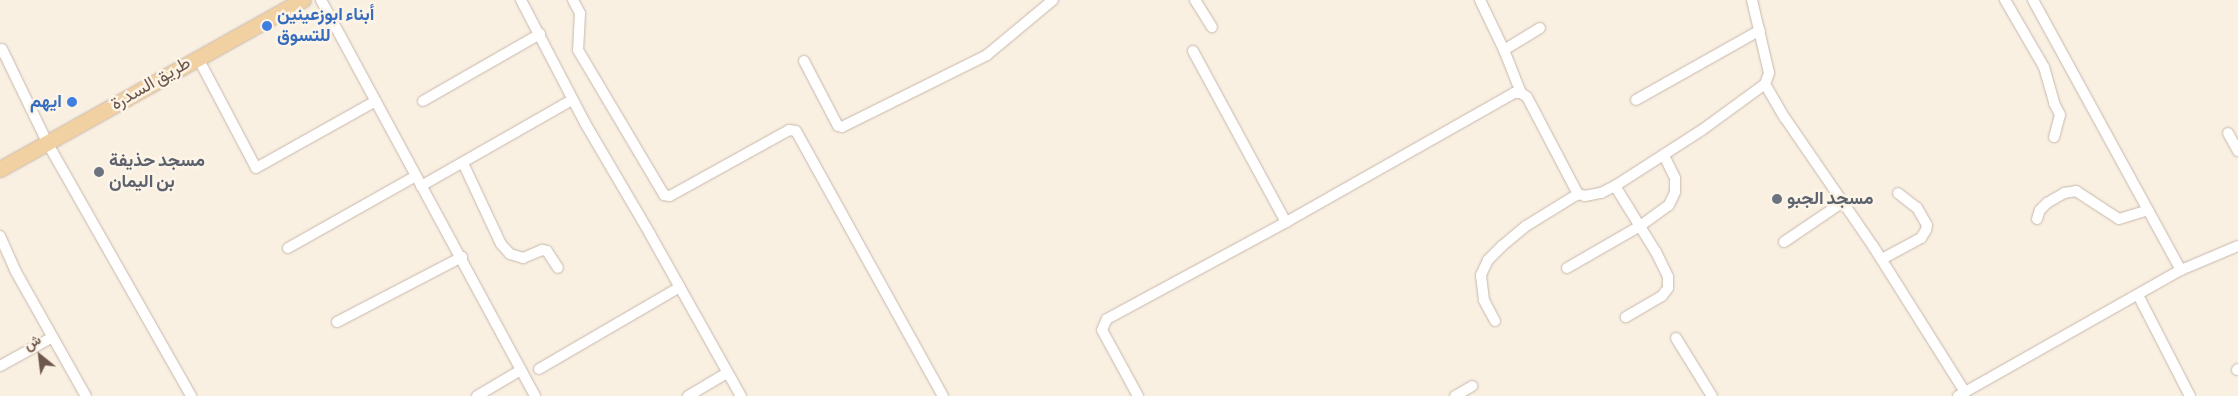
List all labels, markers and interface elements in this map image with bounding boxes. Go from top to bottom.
place label: أبناء ابوزعينين للتسوق [277,5,374,48]
marker: أبناء ابوزعينين للتسوق [261,20,273,32]
street label: طريق السدرة [107,53,195,115]
place label: ايهم [30,91,62,113]
marker: ايهم [66,96,78,108]
place label: مسجد حذيفة بن اليمان [109,151,205,193]
marker: مسجد حذيفة بن اليمان [93,166,105,178]
place label: مسجد الجبو [1787,188,1873,210]
marker: مسجد الجبو [1771,193,1783,205]
north arrow [15,331,65,381]
text: ش [22,333,43,353]

